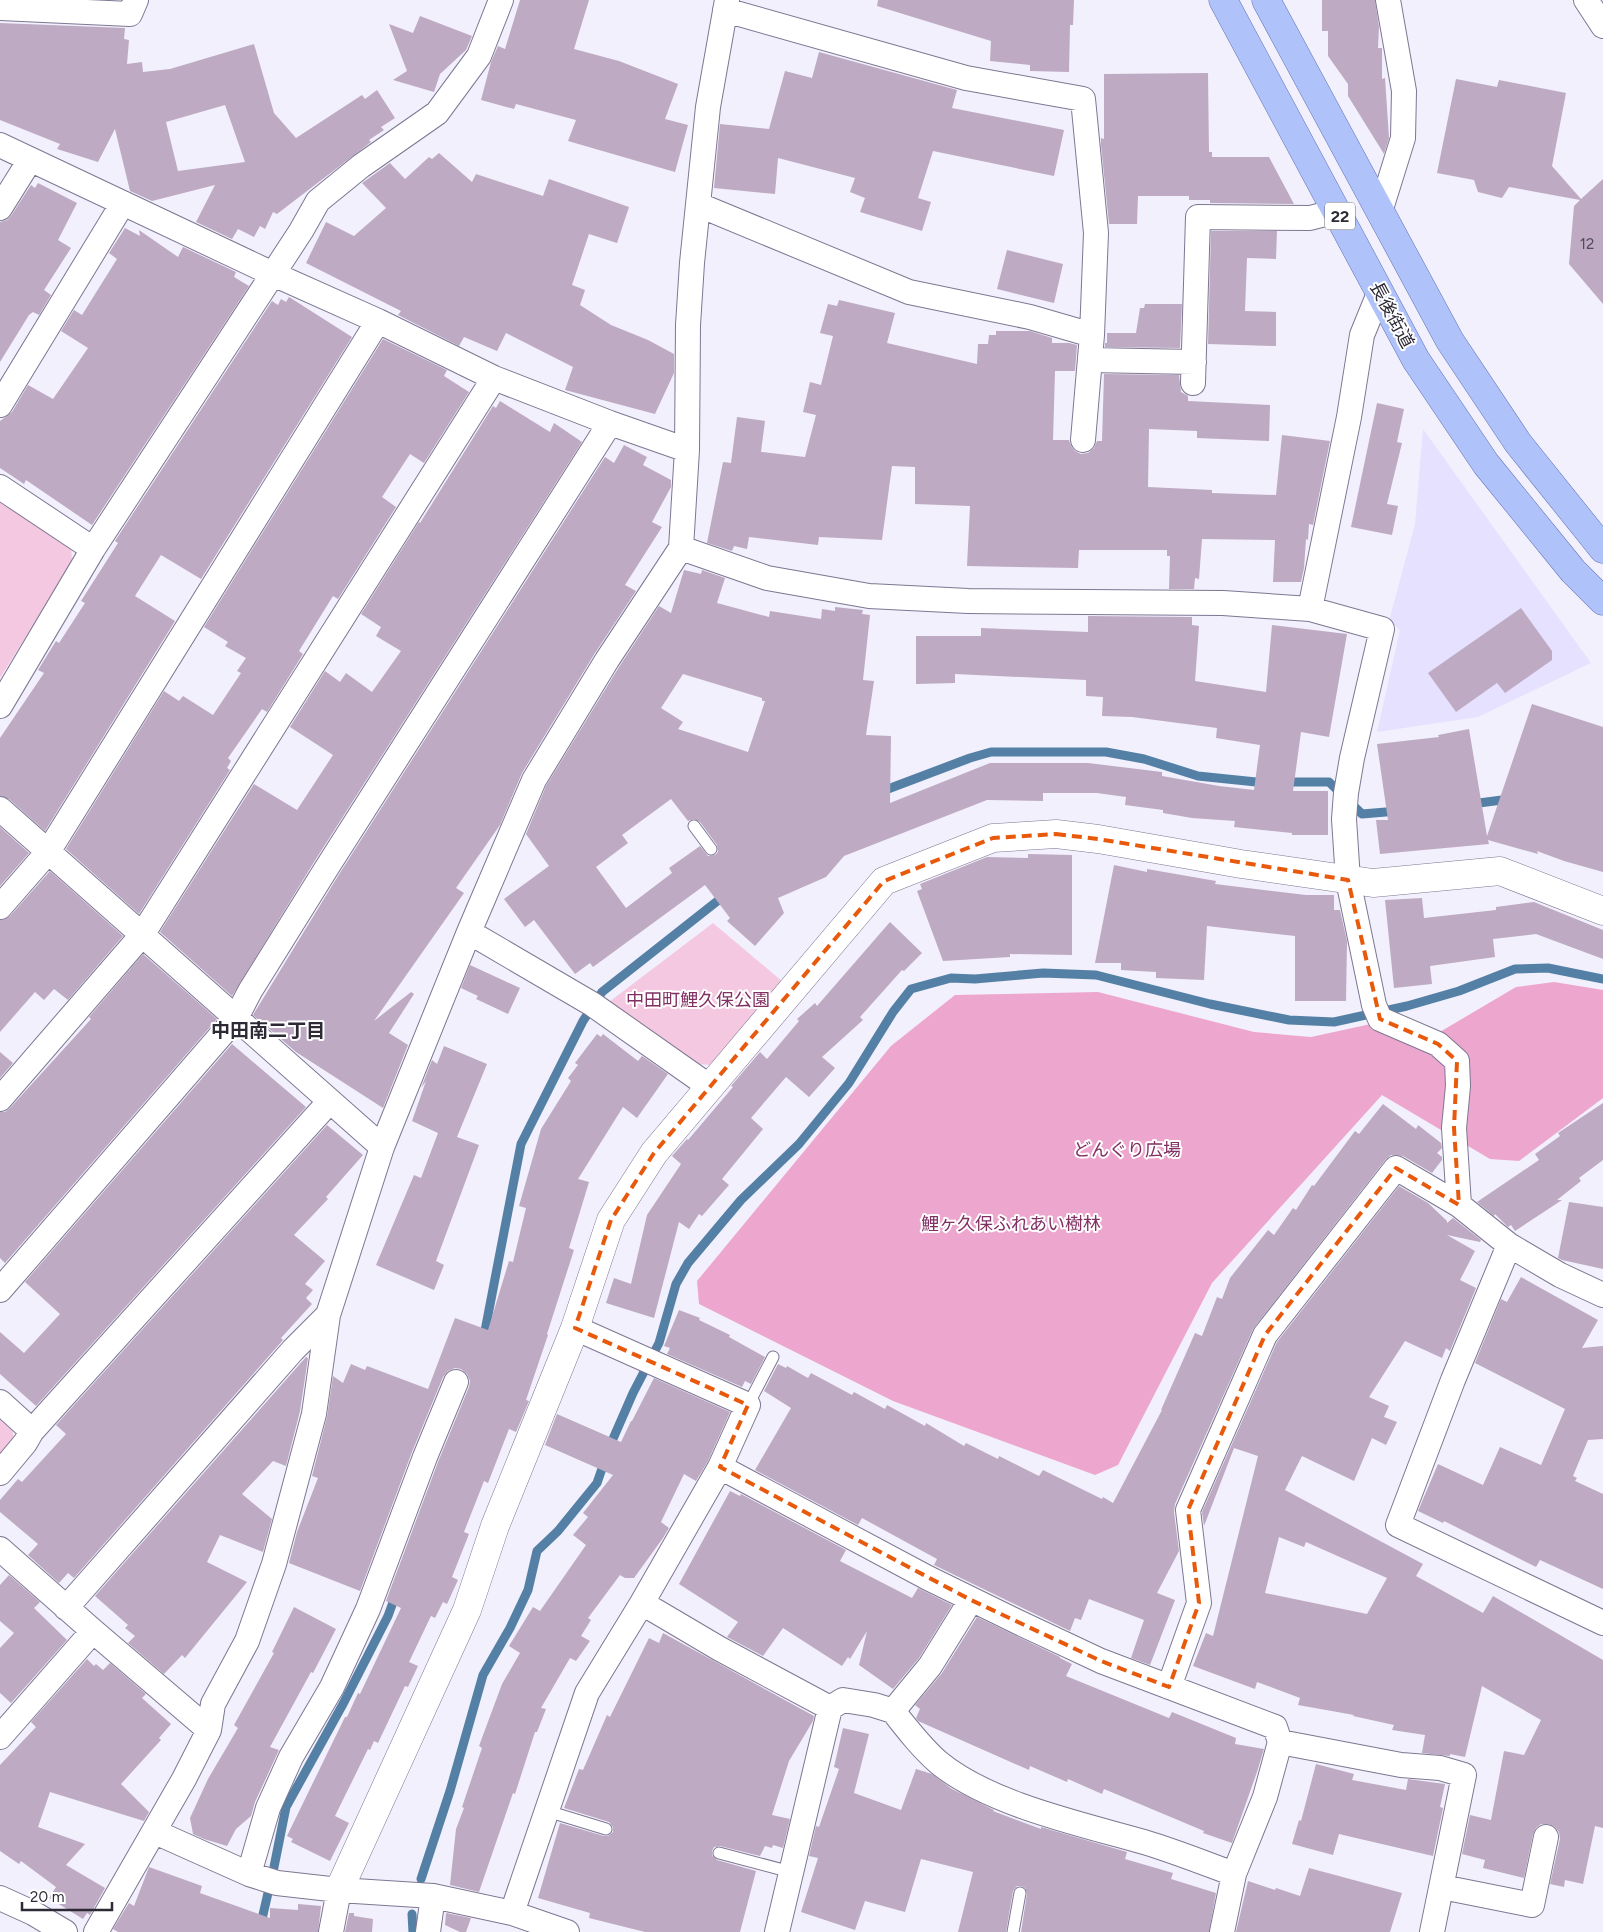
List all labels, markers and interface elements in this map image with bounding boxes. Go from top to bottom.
road number: 22 [1325,202,1355,230]
house number: 12 [1580,235,1594,253]
street label: 長後街道 [1365,278,1419,352]
park label: 中田町鯉久保公園 [626,989,770,1011]
district label: 中田南二丁目 [211,1019,325,1042]
park label: どんぐり広場 [1073,1139,1181,1161]
park label: 鯉ヶ久保ふれあい樹林 [921,1213,1101,1235]
scale bar [22,1880,112,1912]
text: 20 m [30,1888,64,1906]

